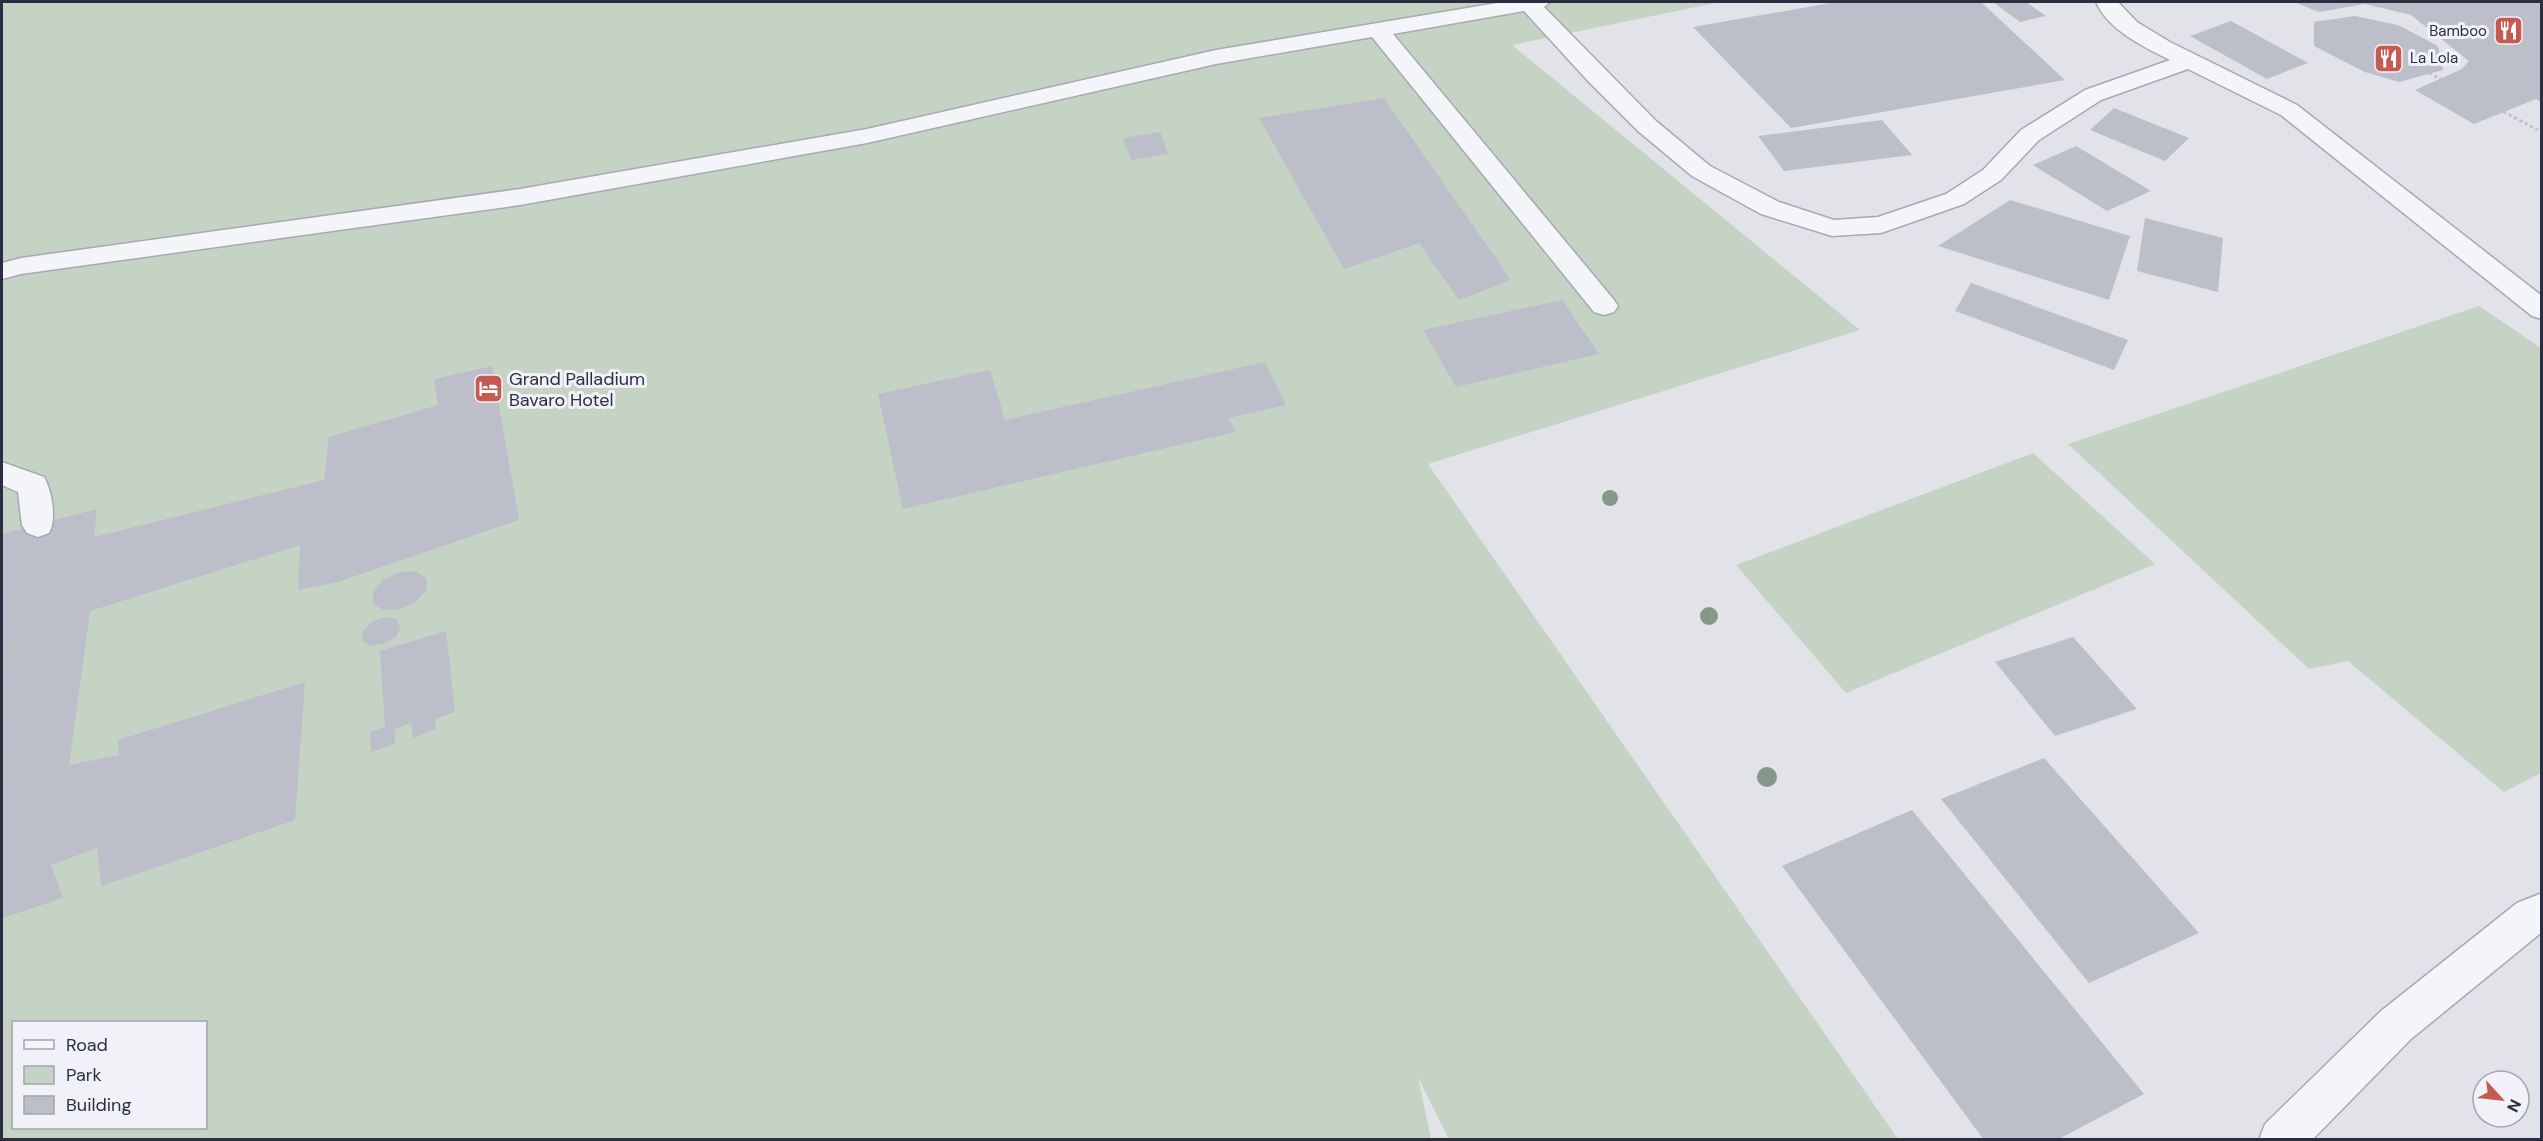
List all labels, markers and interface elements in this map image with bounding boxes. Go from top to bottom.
restaurant icon: Bamboo [2492,15,2524,47]
place label: Bamboo [2429,21,2487,41]
restaurant icon: La Lola [2373,42,2405,74]
place label: La Lola [2410,48,2458,68]
place label: Grand Palladium Bavaro Hotel [509,367,645,412]
hotel icon: Grand Palladium Bavaro Hotel [472,373,504,405]
legend [12,1021,207,1129]
text: Road [66,1033,108,1057]
text: Park [66,1063,102,1087]
north arrow [2471,1069,2531,1129]
text: Building [66,1093,131,1117]
text: N [2502,1096,2526,1116]

